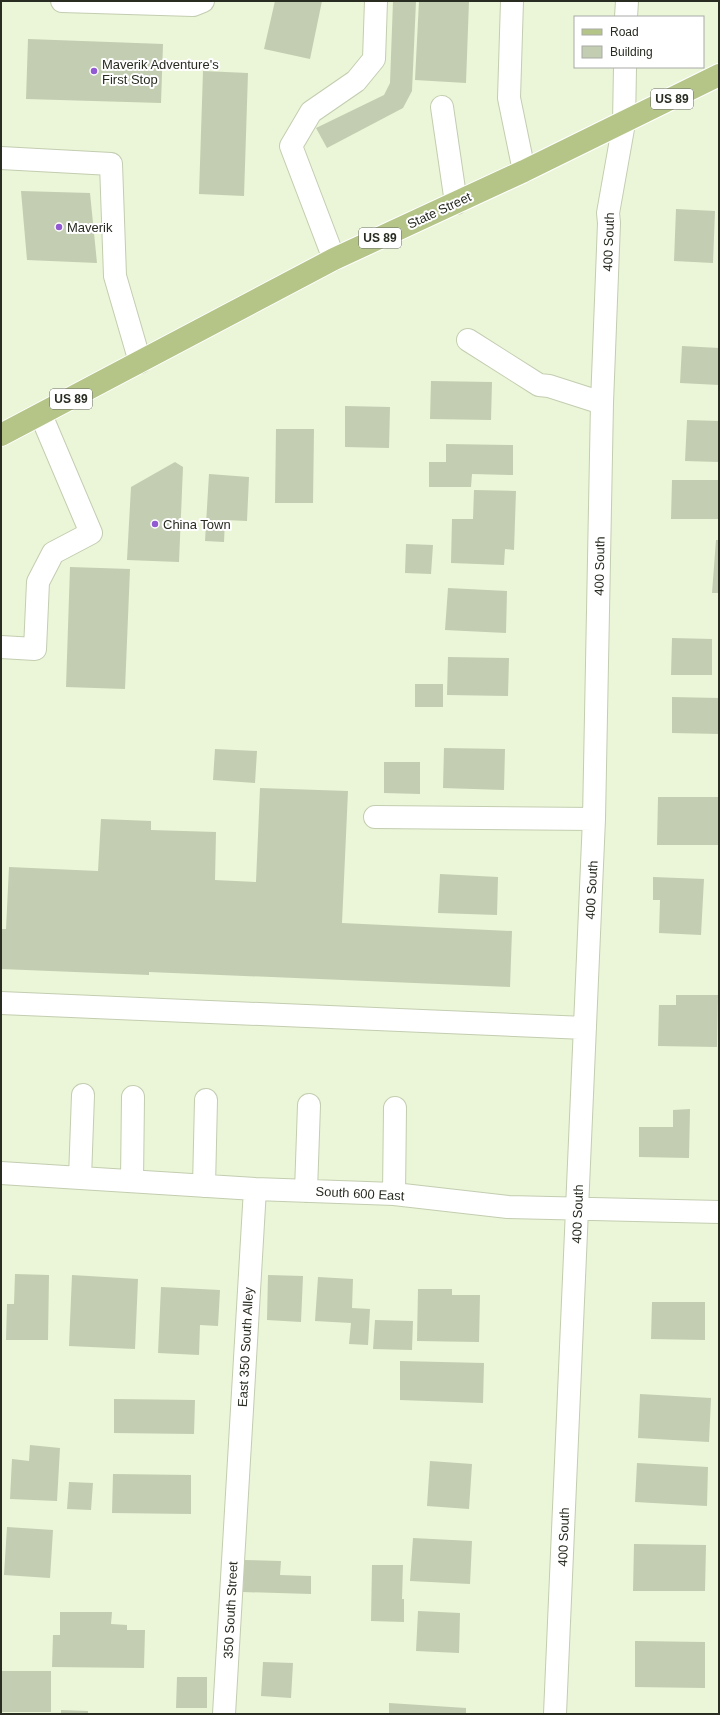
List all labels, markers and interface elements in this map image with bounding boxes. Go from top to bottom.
legend [574,16,704,68]
text: Road [610,25,639,39]
text: Building [610,45,653,59]
place label: Maverik Adventure's First Stop [102,57,219,87]
marker: Maverik Adventure's First Stop [89,66,99,76]
road number: US 89 [651,89,693,109]
street label: State Street [405,189,474,232]
street label: 400 South [600,212,617,272]
place label: Maverik [67,220,113,235]
marker: Maverik [54,222,64,232]
road number: US 89 [359,228,401,248]
road number: US 89 [50,389,92,409]
place label: China Town [163,517,231,532]
marker: China Town [150,519,160,529]
street label: 400 South [591,536,608,596]
street label: 400 South [582,860,601,920]
street label: South 600 East [315,1184,405,1203]
street label: 400 South [569,1184,586,1244]
street label: East 350 South Alley [235,1286,256,1407]
street label: 400 South [555,1507,572,1567]
street label: 350 South Street [220,1561,241,1659]

